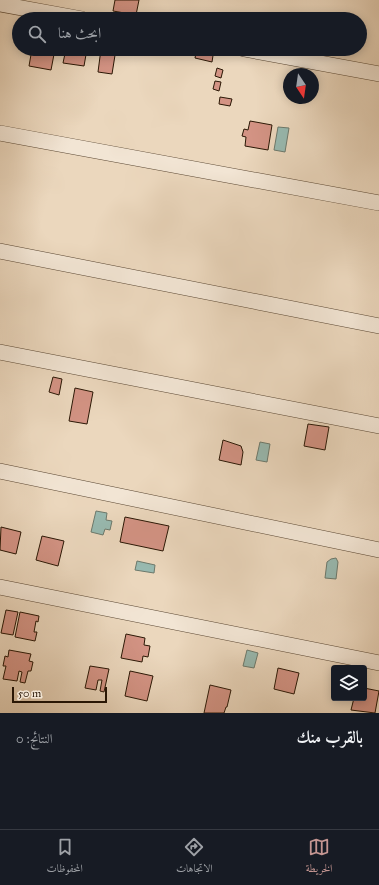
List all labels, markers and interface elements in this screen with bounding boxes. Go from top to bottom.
search box [12,12,367,56]
icon: search [26,23,48,45]
text: ابحث هنا [58,24,101,42]
north arrow [283,68,319,104]
map controls [331,665,367,701]
button: layers [331,665,367,701]
scale bar [12,685,107,704]
text: 50 m [18,687,41,700]
text: بالقرب منك [297,727,363,748]
text: النتائج: 0 [16,731,52,747]
tab: المحفوظات [47,836,83,879]
tab: الاتجاهات [176,836,213,879]
tab: الخريطة [306,836,332,879]

